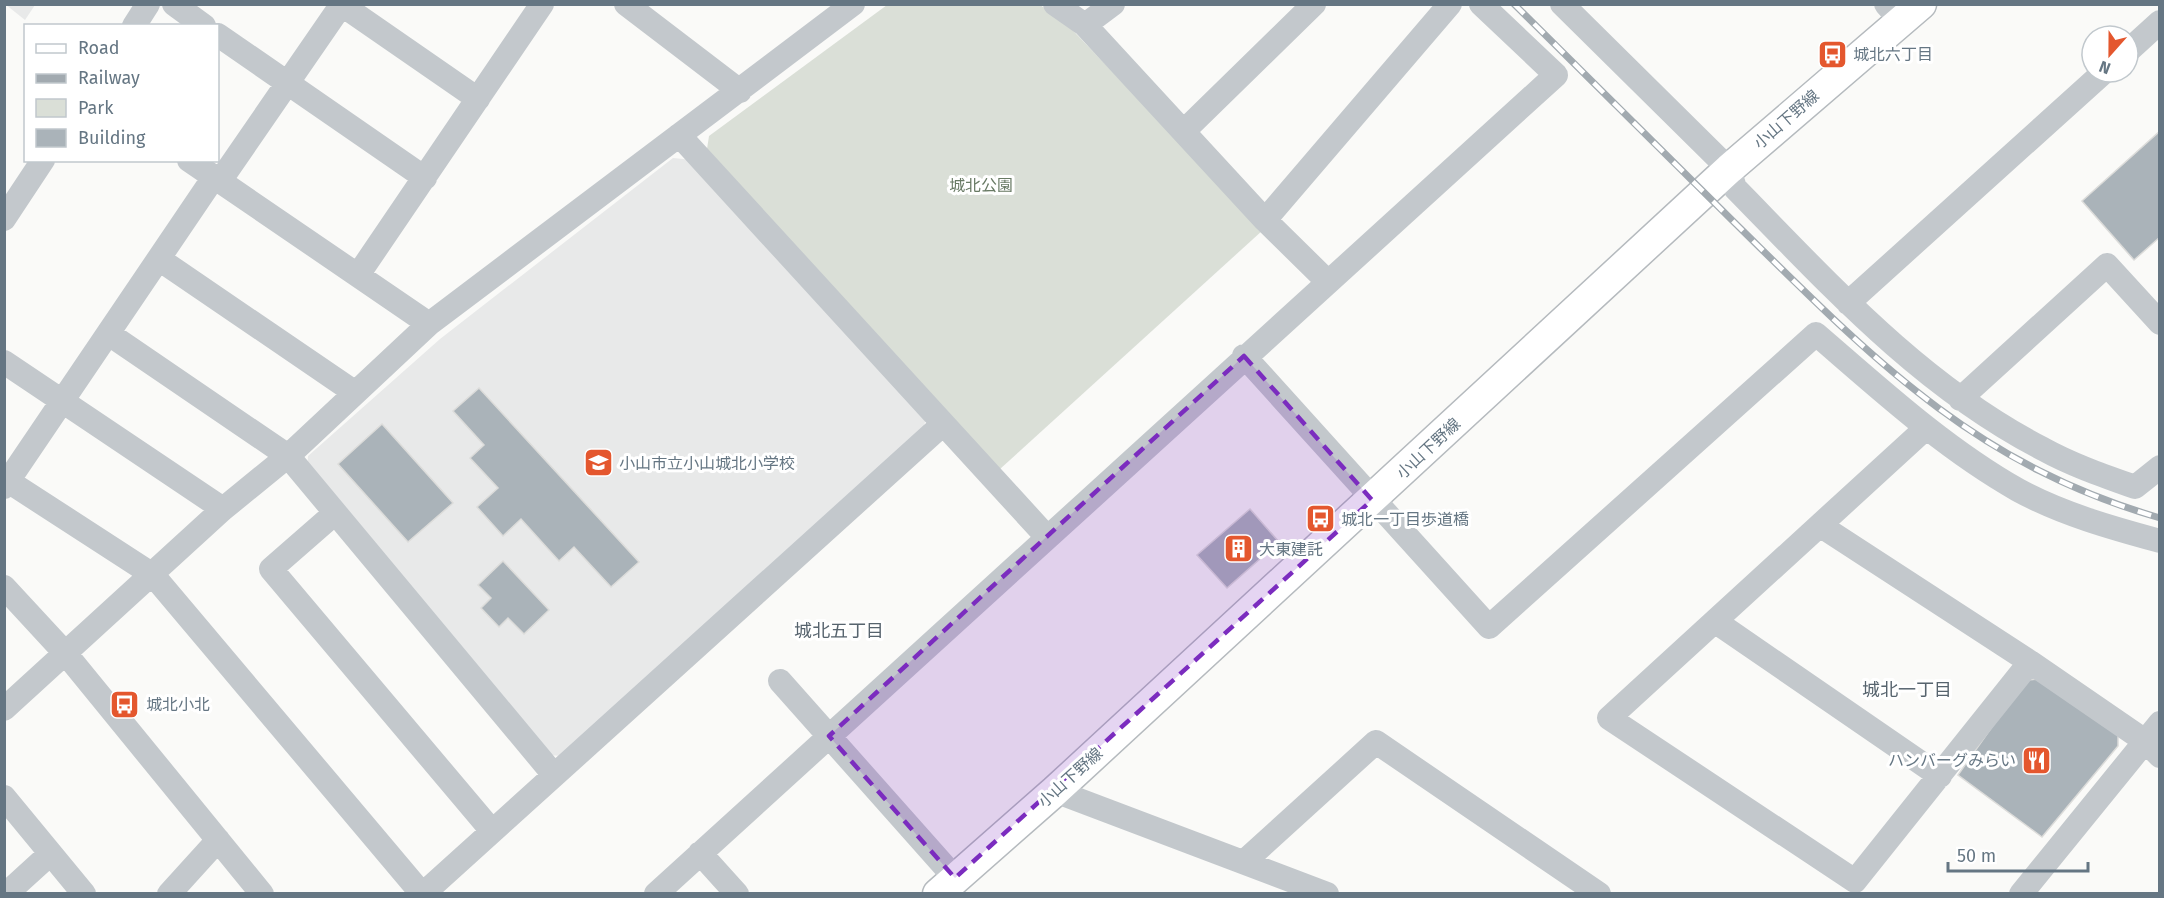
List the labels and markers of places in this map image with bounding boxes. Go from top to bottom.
bus stop icon: 城北六丁目 [1816,38,1848,70]
place label: 城北六丁目 [1853,45,1933,64]
school or university icon: 小山市立小山城北小学校 [582,447,614,479]
place label: 小山市立小山城北小学校 [619,454,795,473]
bus stop icon: 城北一丁目歩道橋 [1304,503,1336,535]
place label: 城北一丁目歩道橋 [1341,510,1469,529]
building icon: 大東建託 [1222,533,1254,565]
place label: 大東建託 [1259,540,1323,559]
bus stop icon: 城北小北 [109,688,141,720]
place label: 城北小北 [146,695,210,714]
restaurant icon: ハンバーグみらい [2021,744,2053,776]
place label: ハンバーグみらい [1888,751,2016,770]

